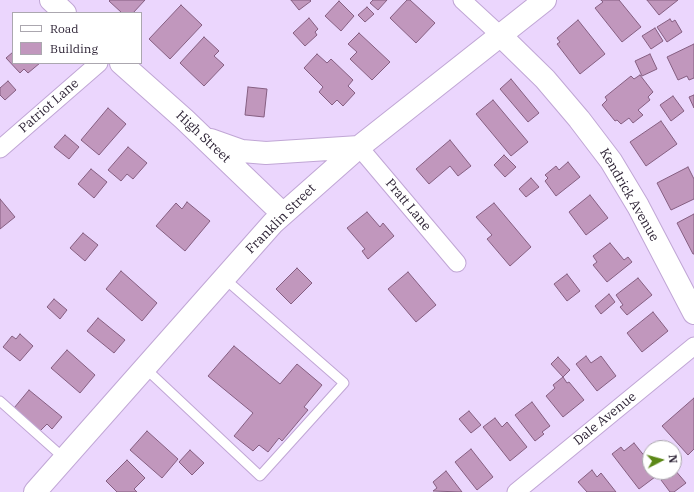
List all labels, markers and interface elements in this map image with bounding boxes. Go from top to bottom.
legend [12,12,142,64]
text: Road [50,21,79,36]
text: Building [50,41,98,56]
street label: Patriot Lane [16,76,82,136]
street label: High Street [172,108,234,166]
street label: Kendrick Avenue [596,146,662,244]
street label: Pratt Lane [382,176,434,234]
street label: Franklin Street [243,181,319,257]
street label: Dale Avenue [571,389,639,449]
north arrow [642,440,682,480]
text: N [666,454,680,464]

